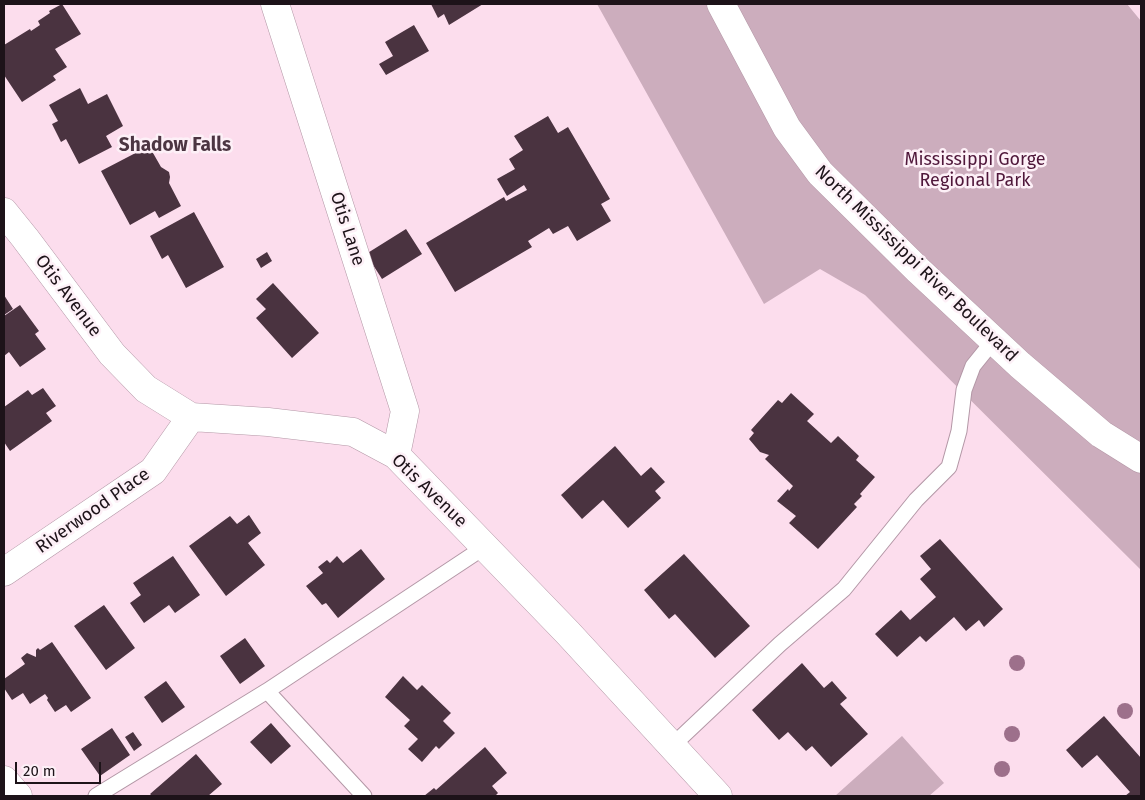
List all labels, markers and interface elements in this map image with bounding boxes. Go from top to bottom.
district label: Shadow Falls [119,135,231,157]
park label: Mississippi Gorge Regional Park [904,149,1046,192]
street label: North Mississippi River Boulevard [810,161,1022,367]
street label: Otis Lane [325,189,369,269]
street label: Otis Avenue [30,251,106,341]
street label: Otis Avenue [387,450,471,532]
street label: Riverwood Place [32,464,154,558]
scale bar [18,752,104,784]
text: 20 m [23,762,56,780]

